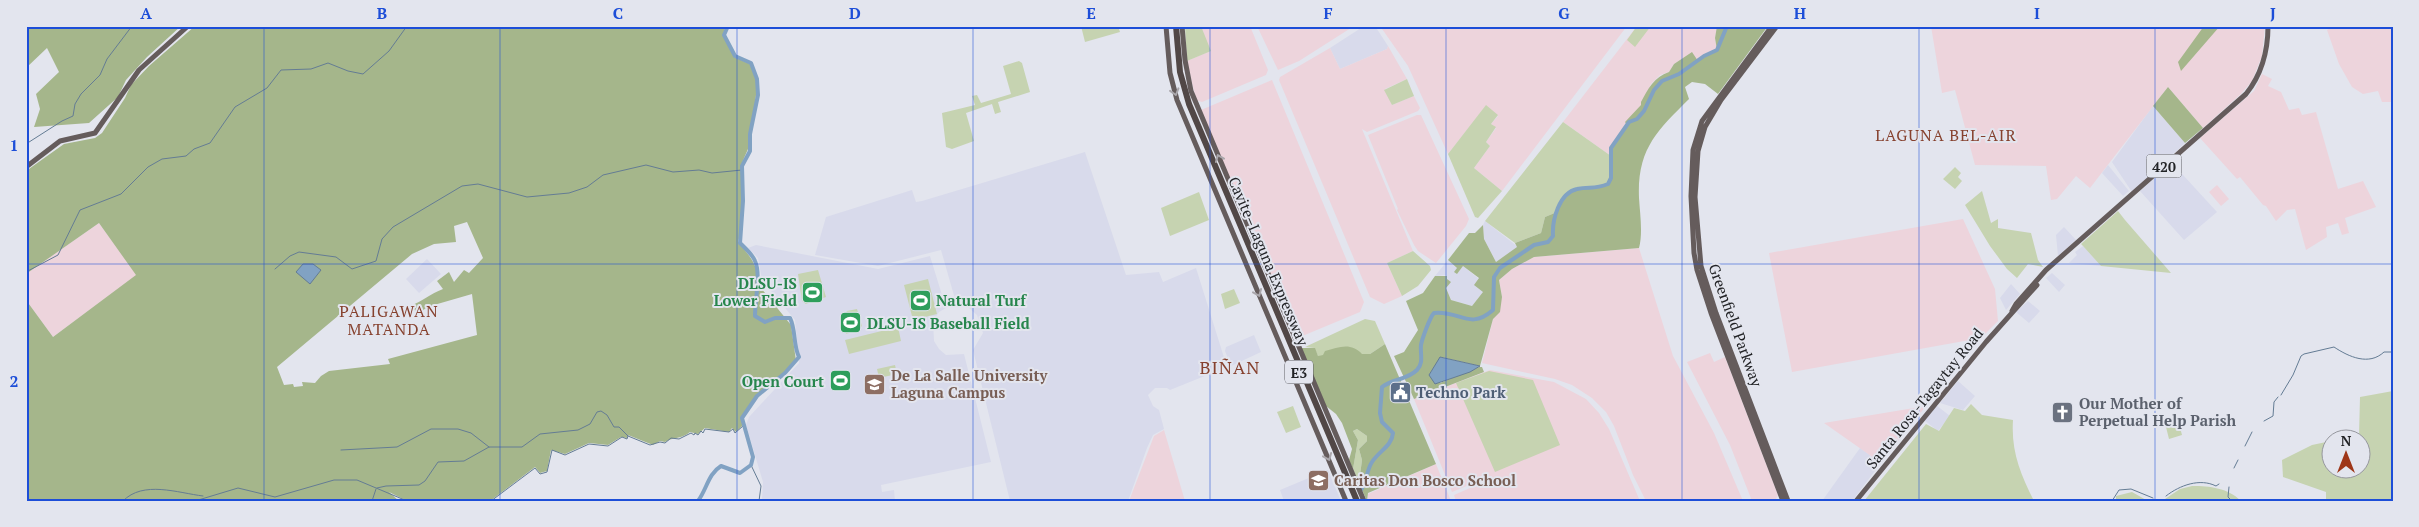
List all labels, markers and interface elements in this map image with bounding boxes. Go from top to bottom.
text: A [140,2,152,24]
text: B [377,2,387,24]
text: C [613,2,623,24]
text: D [849,2,861,24]
text: E [1086,2,1096,24]
text: F [1323,2,1333,24]
text: G [1558,2,1570,24]
text: H [1794,2,1806,24]
text: I [2034,2,2040,24]
text: J [2270,2,2276,24]
one-way arrow [1169,87,1179,95]
district label: LAGUNA BEL-AIR [1875,124,2017,146]
text: 1 [9,134,19,156]
one-way arrow [1215,154,1225,163]
road number: 420 [2146,154,2182,178]
street label: Cavite–Laguna Expressway [1224,173,1314,349]
street label: Greenfield Parkway [1705,261,1768,390]
place label: DLSU-IS Lower Field [714,273,797,310]
sports icon: DLSU-IS Lower Field [801,280,825,304]
sports icon: Natural Turf [908,288,932,312]
one-way arrow [1252,288,1263,297]
place label: Natural Turf [936,290,1027,310]
district label: PALIGAWAN MATANDA [339,300,439,340]
sports icon: DLSU-IS Baseball Field [839,311,863,335]
place label: DLSU-IS Baseball Field [867,313,1030,333]
street label: Santa Rosa-Tagaytay Road [1861,323,1987,473]
district label: BIÑAN [1199,355,1261,379]
road number: E3 [1285,361,1313,384]
place label: De La Salle University Laguna Campus [891,365,1048,402]
sports icon: Open Court [828,369,852,393]
text: 2 [9,370,19,392]
place label: Open Court [742,371,824,391]
school or university icon: De La Salle University Laguna Campus [863,372,887,396]
public building icon: Techno Park [1388,380,1412,404]
place label: Techno Park [1416,382,1506,402]
place label: Our Mother of Perpetual Help Parish [2079,393,2236,430]
church icon: Our Mother of Perpetual Help Parish [2051,400,2075,424]
north arrow [2322,430,2372,480]
text: N [2341,431,2352,450]
one-way arrow [1322,452,1332,461]
school or university icon: Caritas Don Bosco School [1306,468,1330,492]
place label: Caritas Don Bosco School [1334,470,1516,490]

